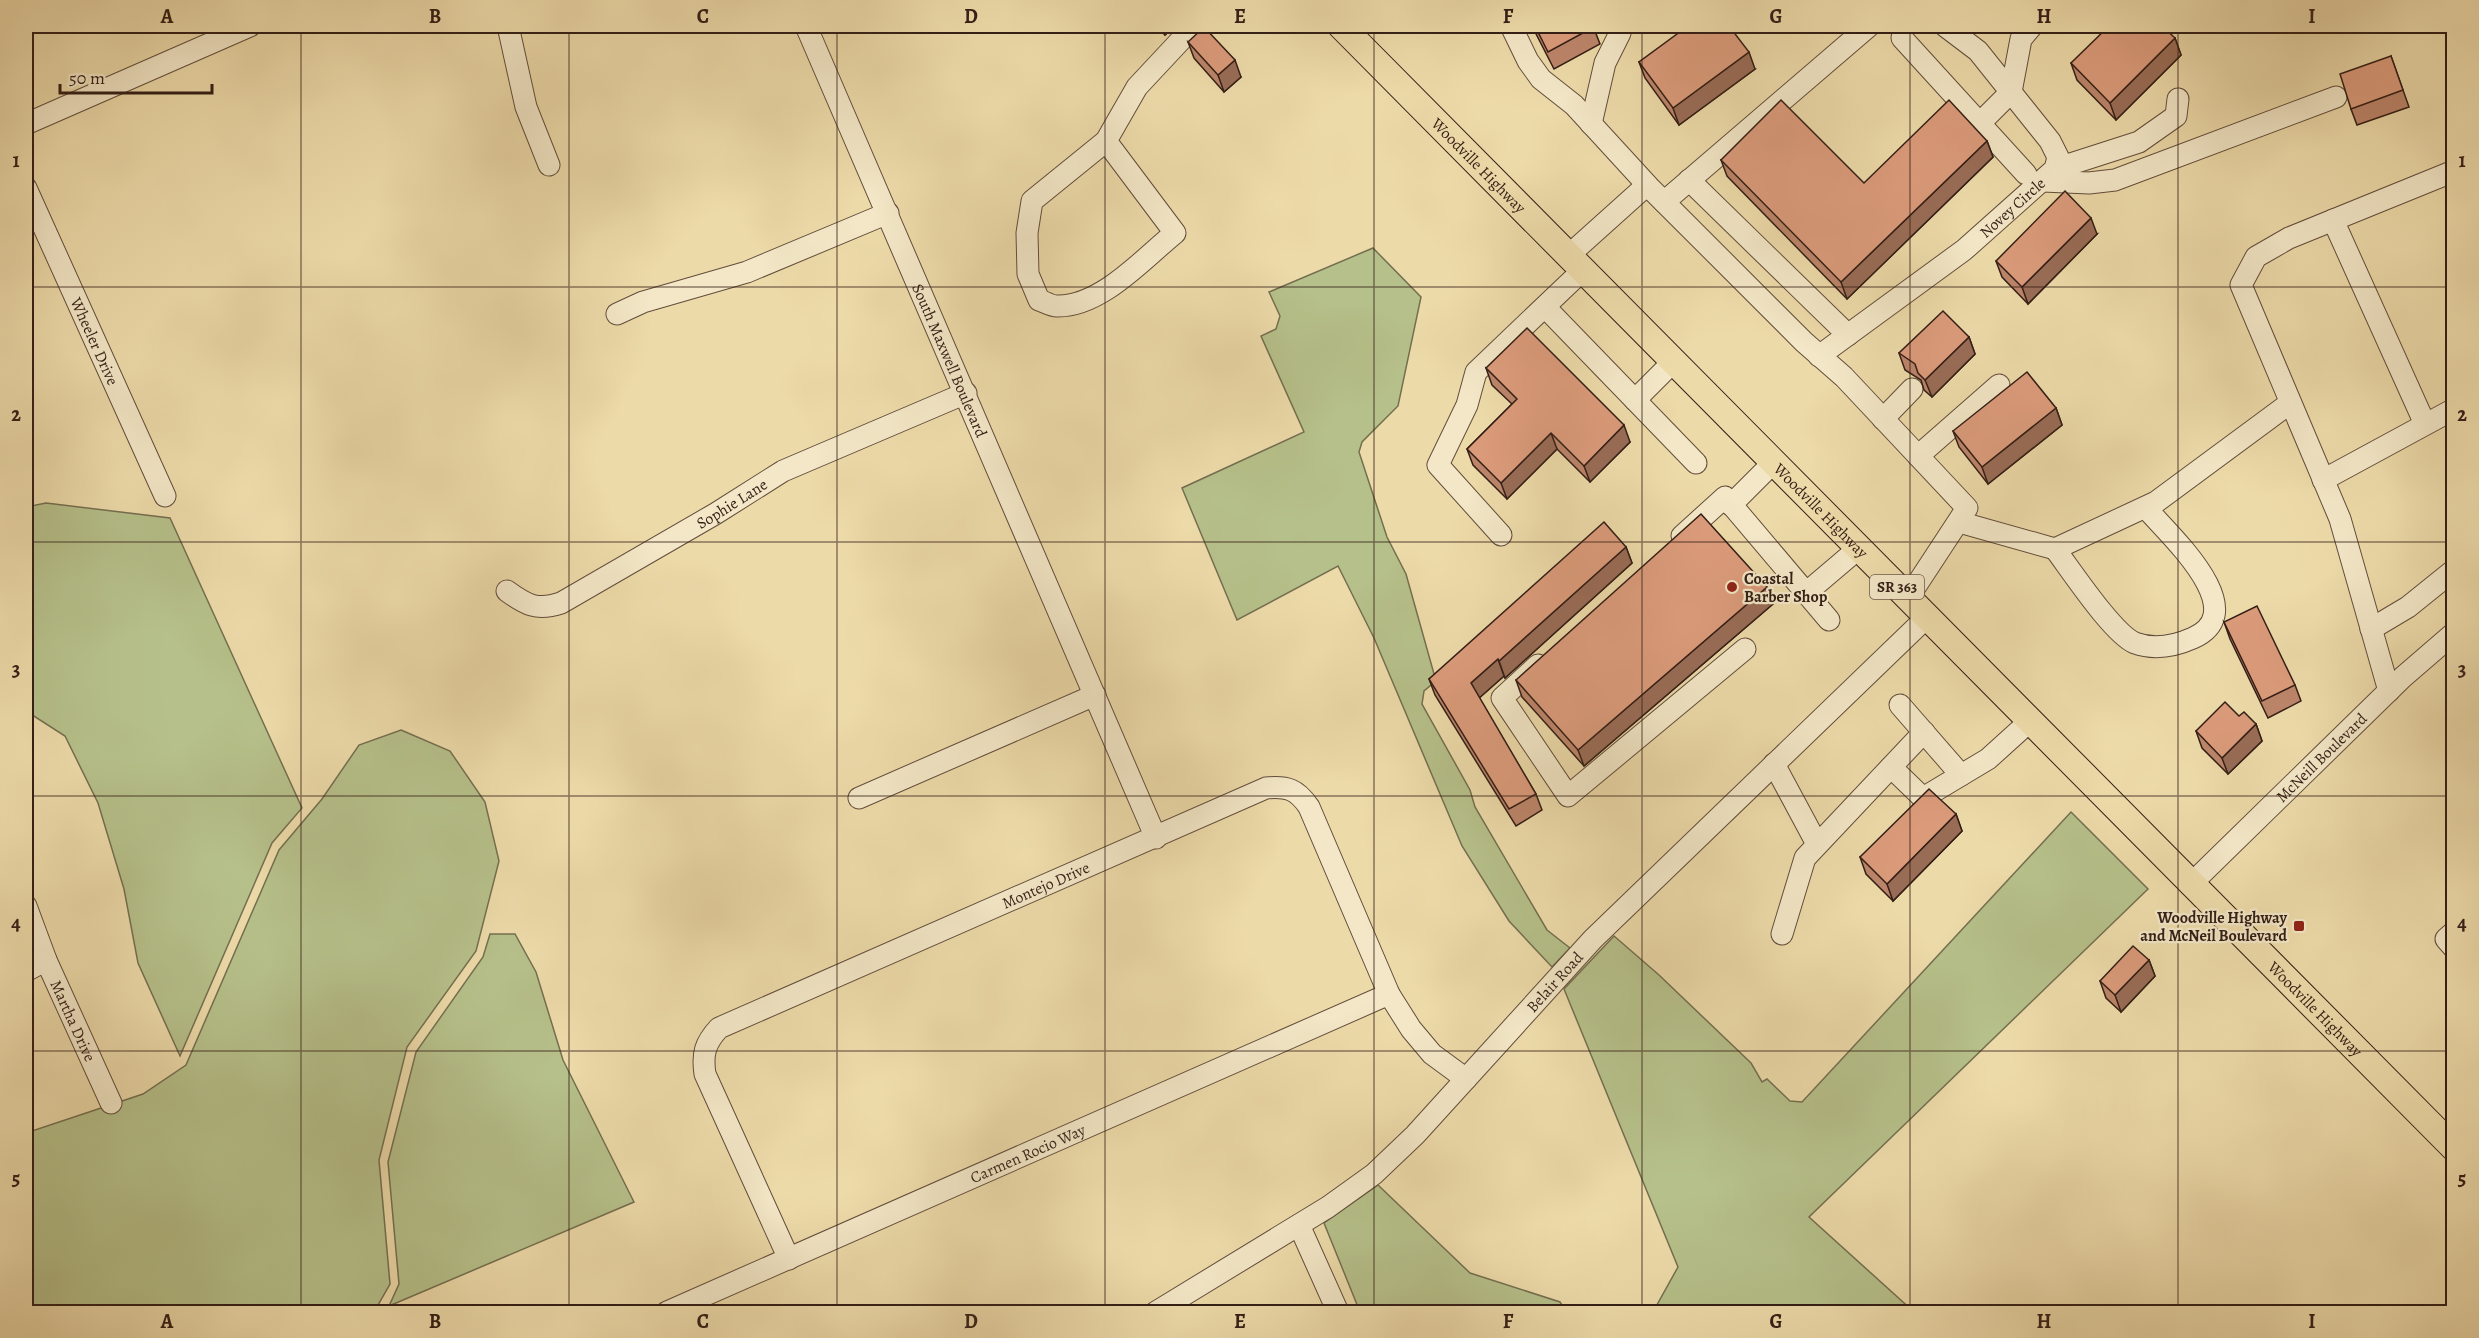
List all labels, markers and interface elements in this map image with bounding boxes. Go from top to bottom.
text: A [160,3,174,30]
text: B [429,3,441,30]
text: C [697,3,709,30]
text: D [964,3,978,30]
text: E [1234,3,1246,30]
text: F [1503,3,1514,30]
text: G [1769,3,1783,30]
text: H [2037,3,2052,30]
text: I [2308,3,2316,30]
scale bar [60,57,212,95]
text: 50 m [69,66,105,90]
street label: Woodville Highway [1425,113,1531,219]
text: 1 [12,147,20,174]
text: 1 [2458,147,2466,174]
street label: Novey Circle [1975,173,2050,243]
street label: South Maxwell Boulevard [906,280,992,441]
street label: Wheeler Drive [64,293,124,389]
text: 2 [11,401,21,428]
text: 2 [2457,401,2467,428]
street label: Woodville Highway [1768,458,1873,564]
street label: Sophie Lane [693,474,772,534]
place label: Coastal Barber Shop [1744,568,1828,608]
road number: SR 363 [1870,575,1924,599]
marker: Coastal Barber Shop [1725,580,1739,594]
text: 3 [12,656,20,683]
text: 3 [2458,656,2466,683]
street label: McNeill Boulevard [2271,708,2372,807]
street label: Montejo Drive [999,857,1093,915]
place label: Woodville Highway and McNeil Boulevard [2140,907,2288,947]
text: 4 [11,910,21,937]
text: 4 [2457,910,2467,937]
marker: Woodville Highway and McNeil Boulevard [2292,919,2306,933]
street label: Belair Road [1522,947,1589,1017]
street label: Woodville Highway [2262,956,2368,1062]
street label: Martha Drive [44,977,101,1065]
street label: Carmen Rocio Way [967,1119,1090,1189]
text: 5 [12,1165,20,1192]
text: 5 [2458,1165,2466,1192]
text: A [160,1308,174,1335]
text: B [429,1308,441,1335]
text: C [697,1308,709,1335]
text: D [964,1308,978,1335]
text: E [1234,1308,1246,1335]
text: F [1503,1308,1514,1335]
text: G [1769,1308,1783,1335]
text: H [2037,1308,2052,1335]
text: I [2308,1308,2316,1335]

